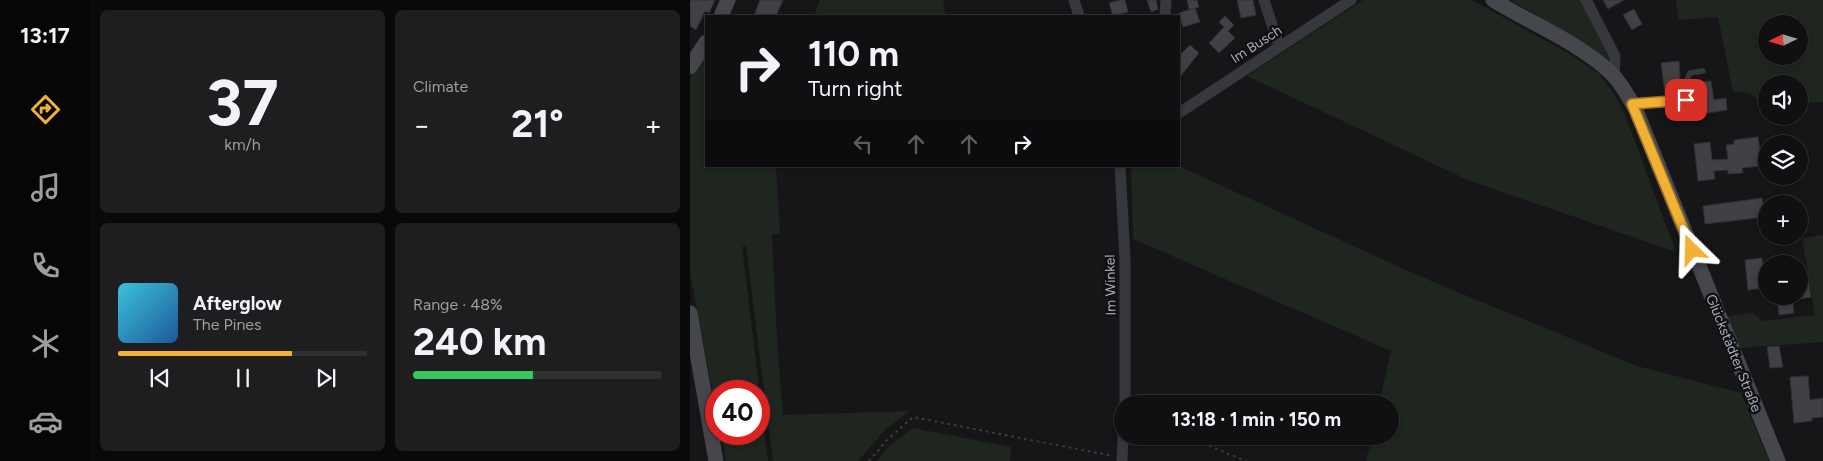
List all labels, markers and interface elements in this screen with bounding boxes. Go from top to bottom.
north arrow [1758,15,1808,65]
map controls [1758,15,1808,305]
text: 13:17 [20,22,70,49]
street label: Im Busch [1228,22,1285,67]
text: 110 m [808,33,899,75]
icon: right [725,35,790,100]
text: 37 [206,63,279,141]
text: Turn right [808,75,903,102]
button: sound [1758,75,1808,125]
text: Climate [413,77,468,96]
pin [1665,79,1707,121]
icon: arrive [1672,86,1700,114]
icon: directions [28,92,63,127]
text: 21° [511,101,564,147]
text: − [413,108,430,142]
text: + [645,108,662,142]
icon: left [849,130,877,158]
icon: ahead [902,130,930,158]
icon: ahead [955,130,983,158]
icon: right [1008,130,1036,158]
text: km/h [224,135,261,154]
button: layers [1758,135,1808,185]
icon: music [28,170,63,205]
button: + [1758,195,1808,245]
position arrow [1665,223,1717,275]
icon: phone [28,248,63,283]
street label: Im Winkel [1101,254,1120,316]
button: − [1758,255,1808,305]
text: Afterglow [193,292,282,315]
street label: Glückstädter Straße [1702,292,1765,415]
text: Range · 48% [413,295,503,314]
text: The Pines [193,315,262,334]
text: 240 km [413,319,546,365]
icon: climate [28,326,63,361]
icon: previous [146,364,174,392]
icon: pause [229,364,257,392]
icon: next [312,364,340,392]
speed limit sign: 40 [705,380,770,445]
icon: car [28,404,63,439]
text: 13:18 · 1 min · 150 m [1172,408,1341,431]

